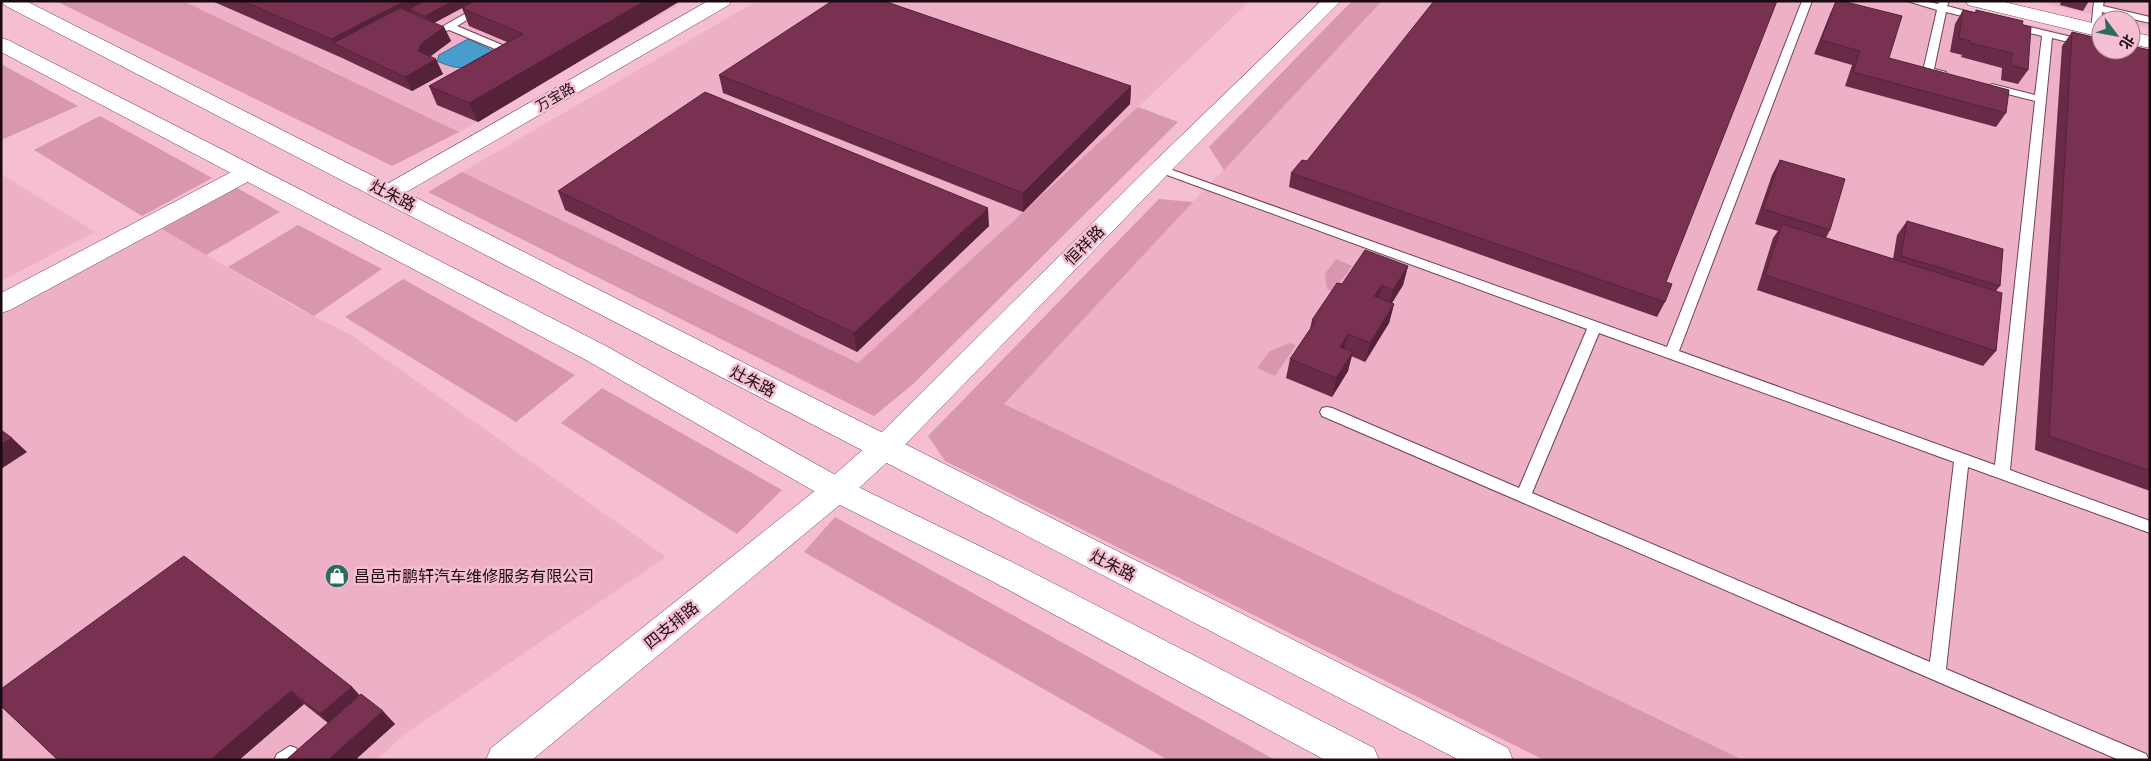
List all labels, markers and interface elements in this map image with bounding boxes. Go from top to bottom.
north arrow [2091,10,2141,60]
text: 北 [2117,32,2138,52]
street label: 万宝路 [533,80,577,114]
street label: 灶朱路 [367,176,418,215]
street label: 恒祥路 [1061,222,1108,269]
street label: 灶朱路 [727,362,778,401]
street label: 灶朱路 [1087,546,1138,585]
shop icon: 昌邑市鹏轩汽车维修服务有限公司 [324,563,350,589]
place label: 昌邑市鹏轩汽车维修服务有限公司 [354,567,594,586]
street label: 四支排路 [640,598,702,653]

